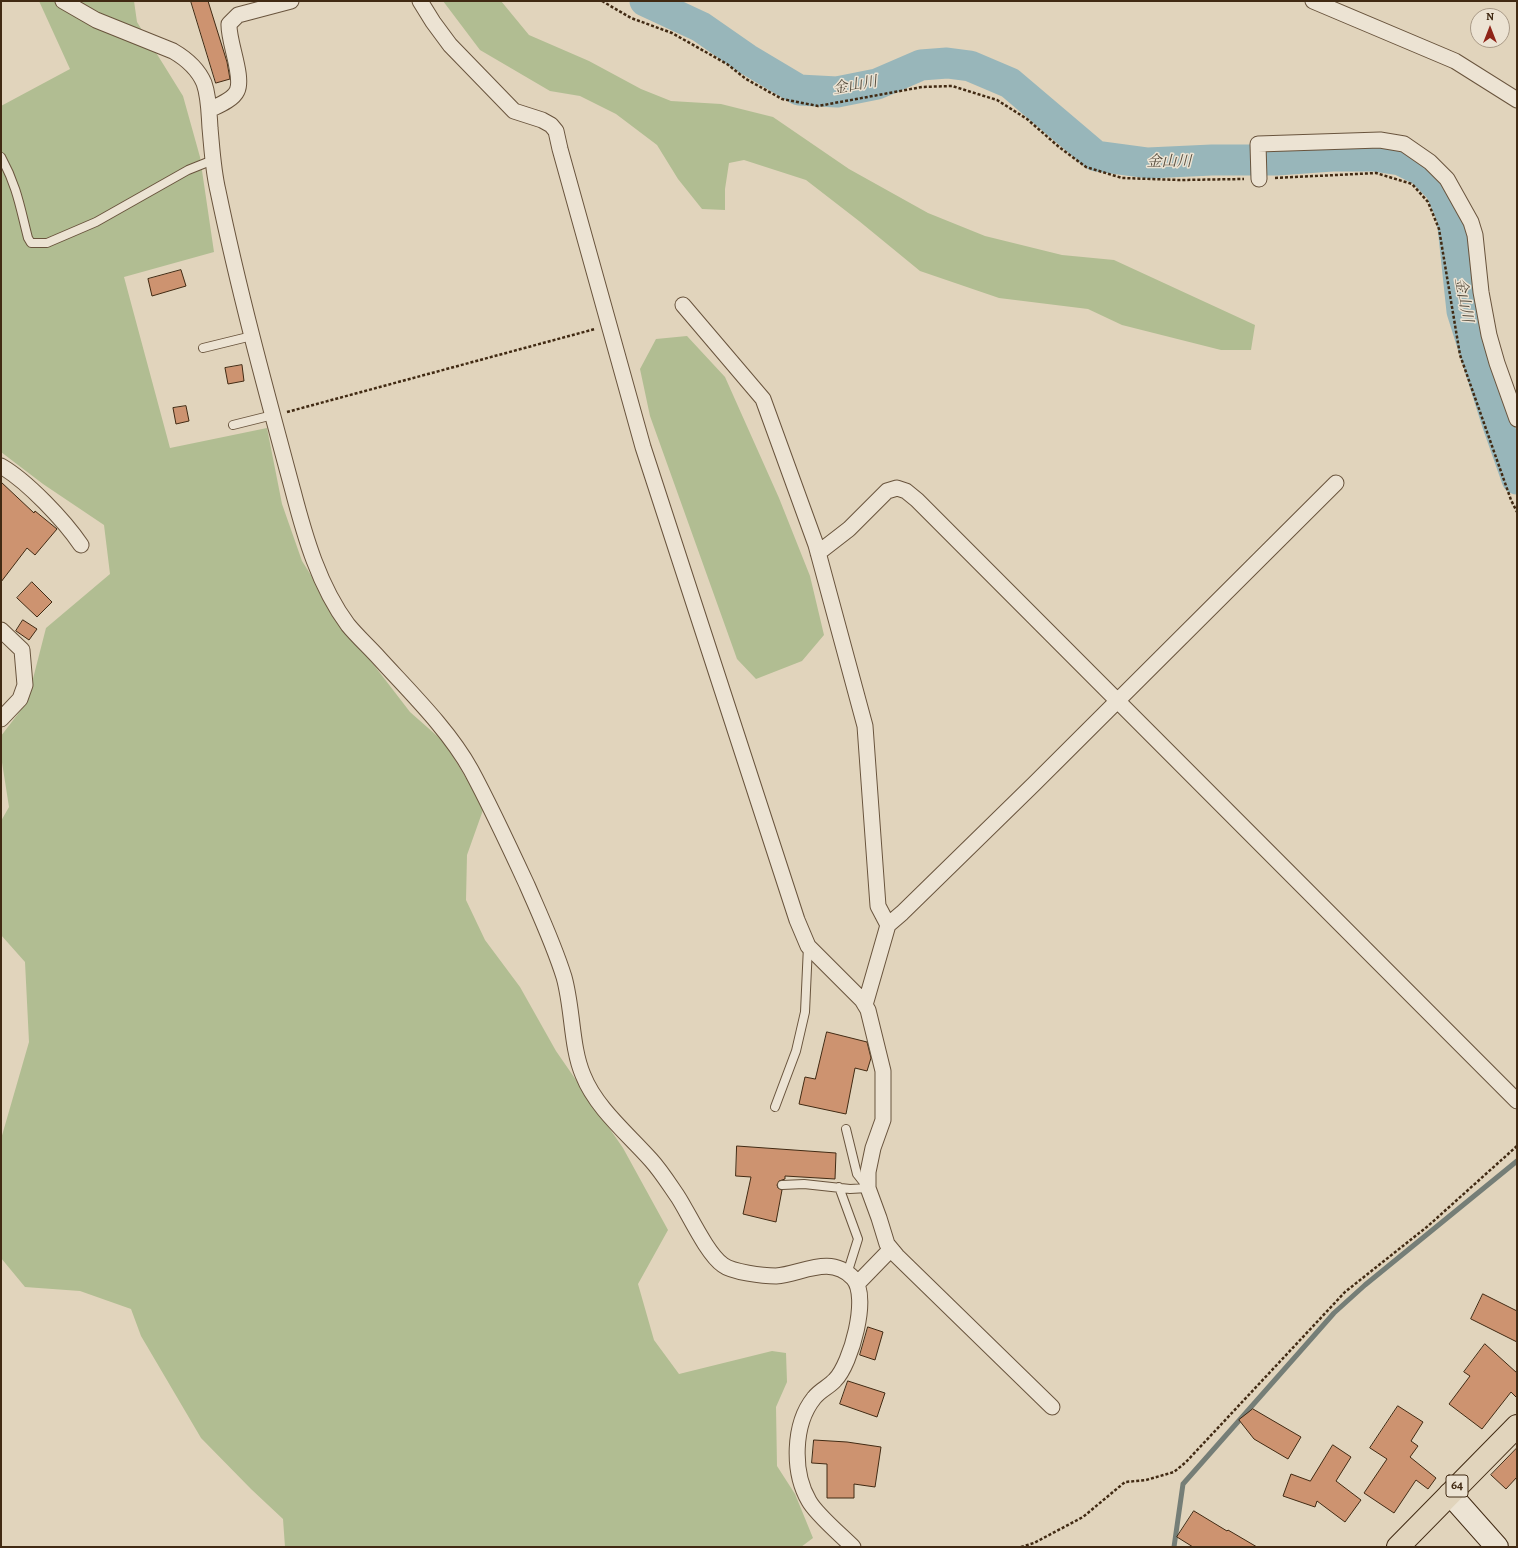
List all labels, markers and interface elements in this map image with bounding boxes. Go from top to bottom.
north arrow [1470,8,1510,48]
text: N [1486,9,1494,24]
water label: 金山川 [831,73,879,99]
water label: 金山川 [1147,153,1191,171]
water label: 金山川 [1450,276,1476,324]
road number: 64 [1446,1475,1468,1497]

